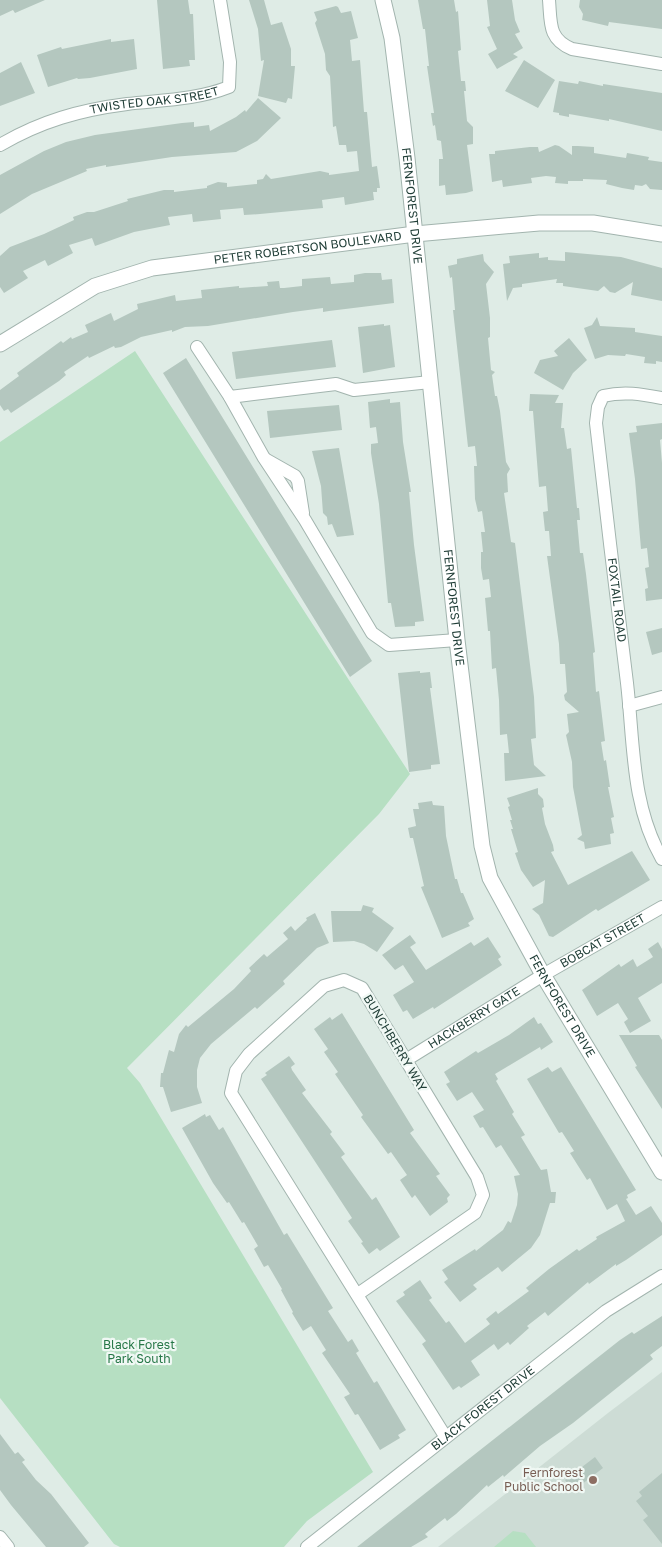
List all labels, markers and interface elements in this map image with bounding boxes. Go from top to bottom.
street label: TWISTED OAK STREET [88,83,221,117]
street label: FERNFOREST DRIVE [399,147,426,265]
street label: PETER ROBERTSON BOULEVARD [213,228,402,267]
street label: FERNFOREST DRIVE [441,549,468,667]
street label: FOXTAIL ROAD [605,557,630,643]
street label: BOBCAT STREET [557,910,648,971]
street label: FERNFOREST DRIVE [526,952,599,1060]
street label: HACKBERRY GATE [425,983,523,1052]
street label: BUNCHBERRY WAY [361,992,430,1094]
park label: Black Forest Park South [103,1337,175,1366]
street label: BLACK FOREST DRIVE [428,1362,537,1453]
place label: Fernforest Public School [504,1465,583,1494]
marker: Fernforest Public School [587,1474,599,1486]

